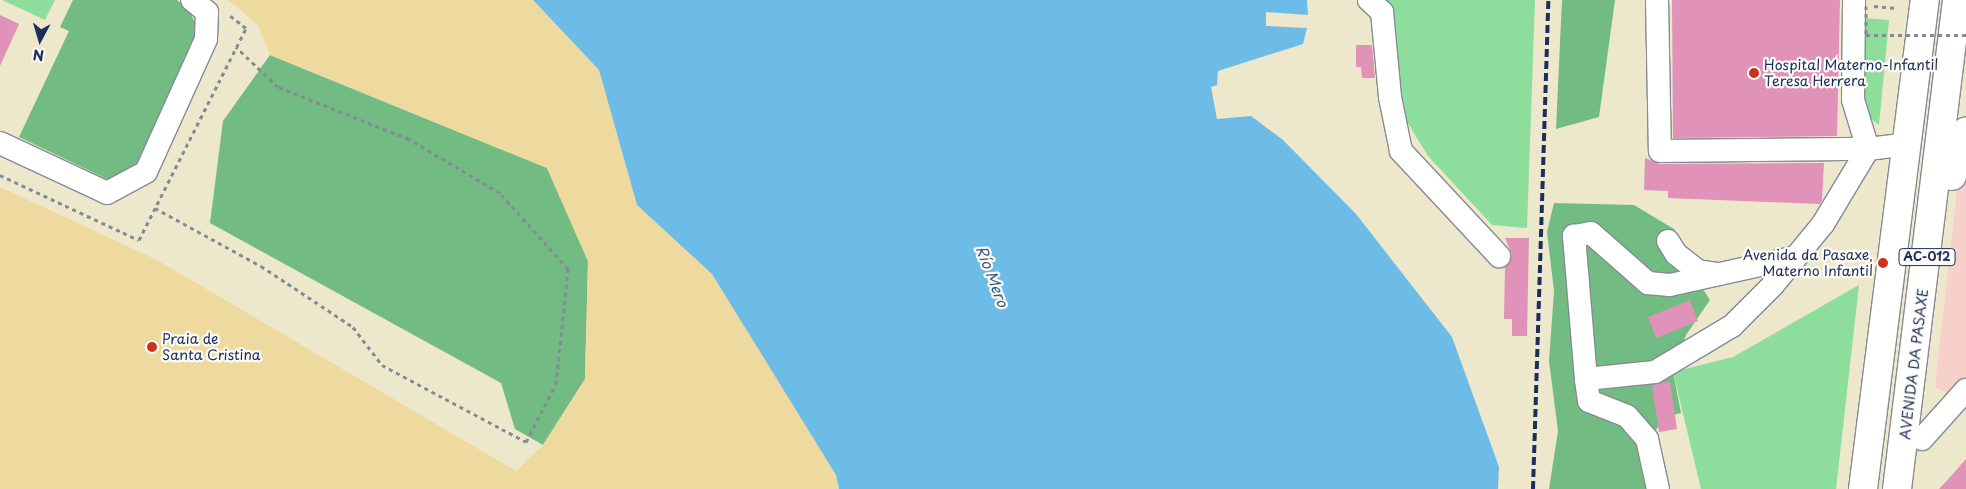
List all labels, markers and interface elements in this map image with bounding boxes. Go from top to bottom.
north arrow [15,15,65,65]
text: N [32,44,45,66]
place label: Hospital Materno-Infantil Teresa Herrera [1764,57,1938,90]
marker: Hospital Materno-Infantil Teresa Herrera [1748,67,1760,79]
water label: Río Mero [973,242,1013,310]
place label: Avenida da Pasaxe, Materno Infantil [1744,247,1873,280]
road number: AC-012 [1898,248,1956,266]
marker: Avenida da Pasaxe, Materno Infantil [1877,257,1889,269]
street label: AVENIDA DA PASAXE [1896,287,1932,441]
place label: Praia de Santa Cristina [162,331,260,364]
marker: Praia de Santa Cristina [146,341,158,353]

